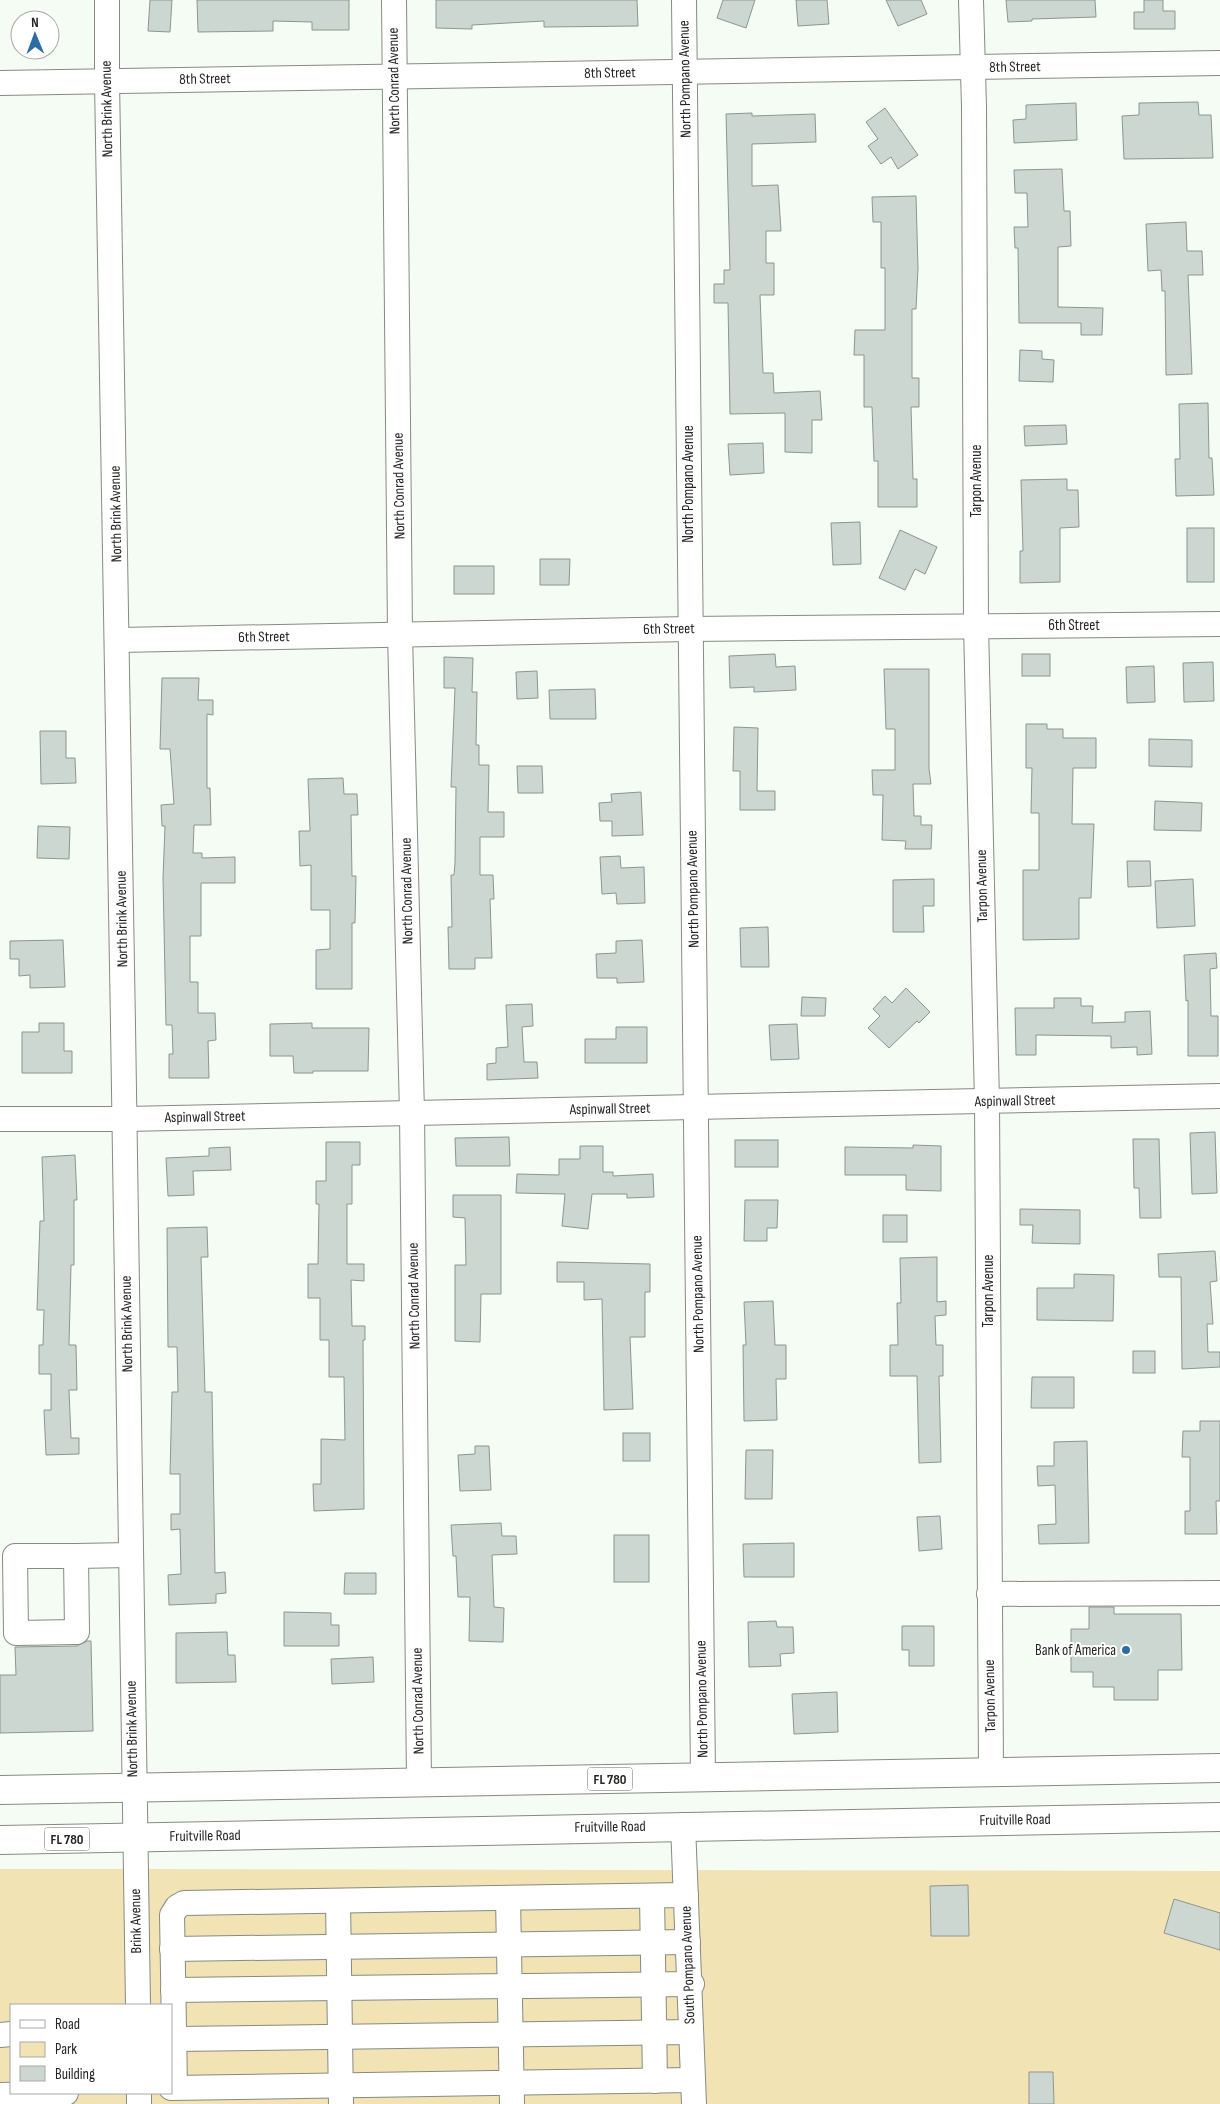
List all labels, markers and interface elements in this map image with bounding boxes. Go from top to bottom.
north arrow [10,10,60,60]
text: N [31,14,39,31]
street label: North Pompano Avenue [674,20,696,138]
street label: North Conrad Avenue [384,27,404,135]
street label: 8th Street [989,57,1041,77]
street label: North Brink Avenue [97,60,117,158]
street label: 8th Street [584,63,636,83]
street label: 8th Street [179,69,231,89]
street label: North Pompano Avenue [679,425,698,543]
street label: North Conrad Avenue [389,432,409,540]
street label: Tarpon Avenue [967,444,986,518]
street label: North Brink Avenue [106,465,126,563]
street label: 6th Street [1048,616,1100,635]
street label: 6th Street [643,619,695,639]
street label: 6th Street [238,627,290,647]
street label: North Pompano Avenue [682,830,704,948]
street label: North Conrad Avenue [397,837,417,945]
street label: Tarpon Avenue [972,849,992,923]
street label: North Brink Avenue [112,870,132,968]
street label: Aspinwall Street [973,1091,1056,1111]
street label: Aspinwall Street [568,1099,651,1119]
street label: Aspinwall Street [163,1107,246,1127]
street label: North Pompano Avenue [687,1235,709,1353]
street label: North Conrad Avenue [404,1242,424,1350]
street label: Tarpon Avenue [979,1254,998,1328]
street label: North Brink Avenue [117,1275,137,1373]
street label: North Pompano Avenue [691,1640,713,1758]
place label: Bank of America [1035,1641,1116,1660]
marker: Bank of America [1120,1644,1132,1656]
street label: North Conrad Avenue [408,1647,428,1755]
street label: Tarpon Avenue [980,1659,1000,1733]
street label: North Brink Avenue [122,1680,142,1778]
road number: FL 780 [588,1768,632,1790]
street label: Fruitville Road [979,1810,1051,1830]
street label: Fruitville Road [574,1817,646,1837]
street label: Fruitville Road [169,1826,241,1846]
road number: FL 780 [44,1828,90,1850]
street label: Brink Avenue [126,1888,146,1954]
street label: South Pompano Avenue [676,1906,700,2024]
legend [10,2004,172,2094]
text: Road [55,2015,80,2034]
text: Park [55,2040,77,2059]
text: Building [55,2065,95,2084]

